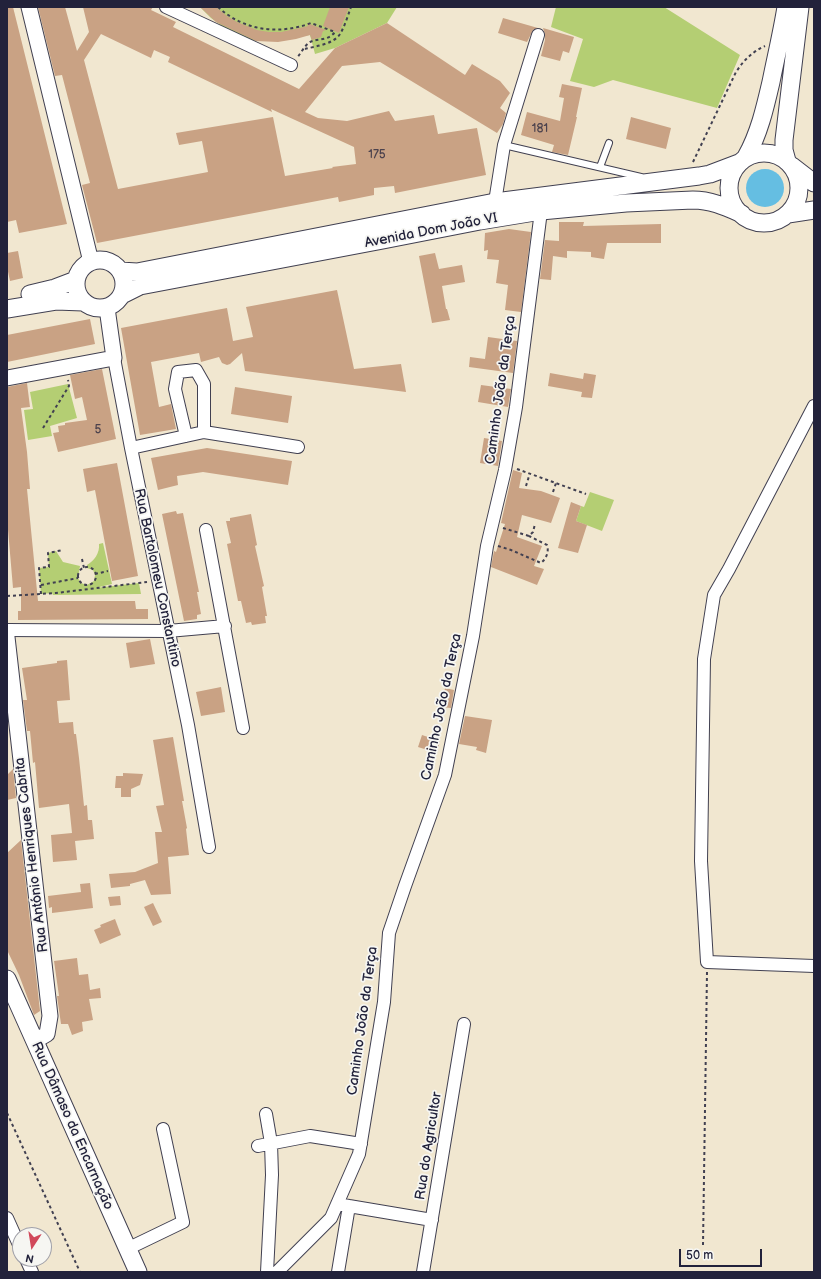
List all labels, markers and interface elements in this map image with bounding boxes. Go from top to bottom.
house number: 181 [532,122,548,136]
house number: 175 [368,148,386,162]
street label: Avenida Dom João VI [363,210,499,252]
street label: Caminho João da Terça [482,315,520,465]
house number: 5 [95,423,101,437]
street label: Rua Bartolomeu Constantino [130,487,184,669]
street label: Caminho João da Terça [418,632,466,782]
street label: Rua António Henriques Cabrita [12,757,52,953]
street label: Caminho João da Terça [344,946,382,1096]
street label: Rua Dâmaso da Encarnação [27,1039,117,1213]
street label: Rua do Agricultor [412,1091,446,1201]
north arrow [12,1227,52,1267]
scale bar [681,1241,764,1267]
text: 50 m [686,1248,713,1263]
text: N [24,1251,35,1265]

